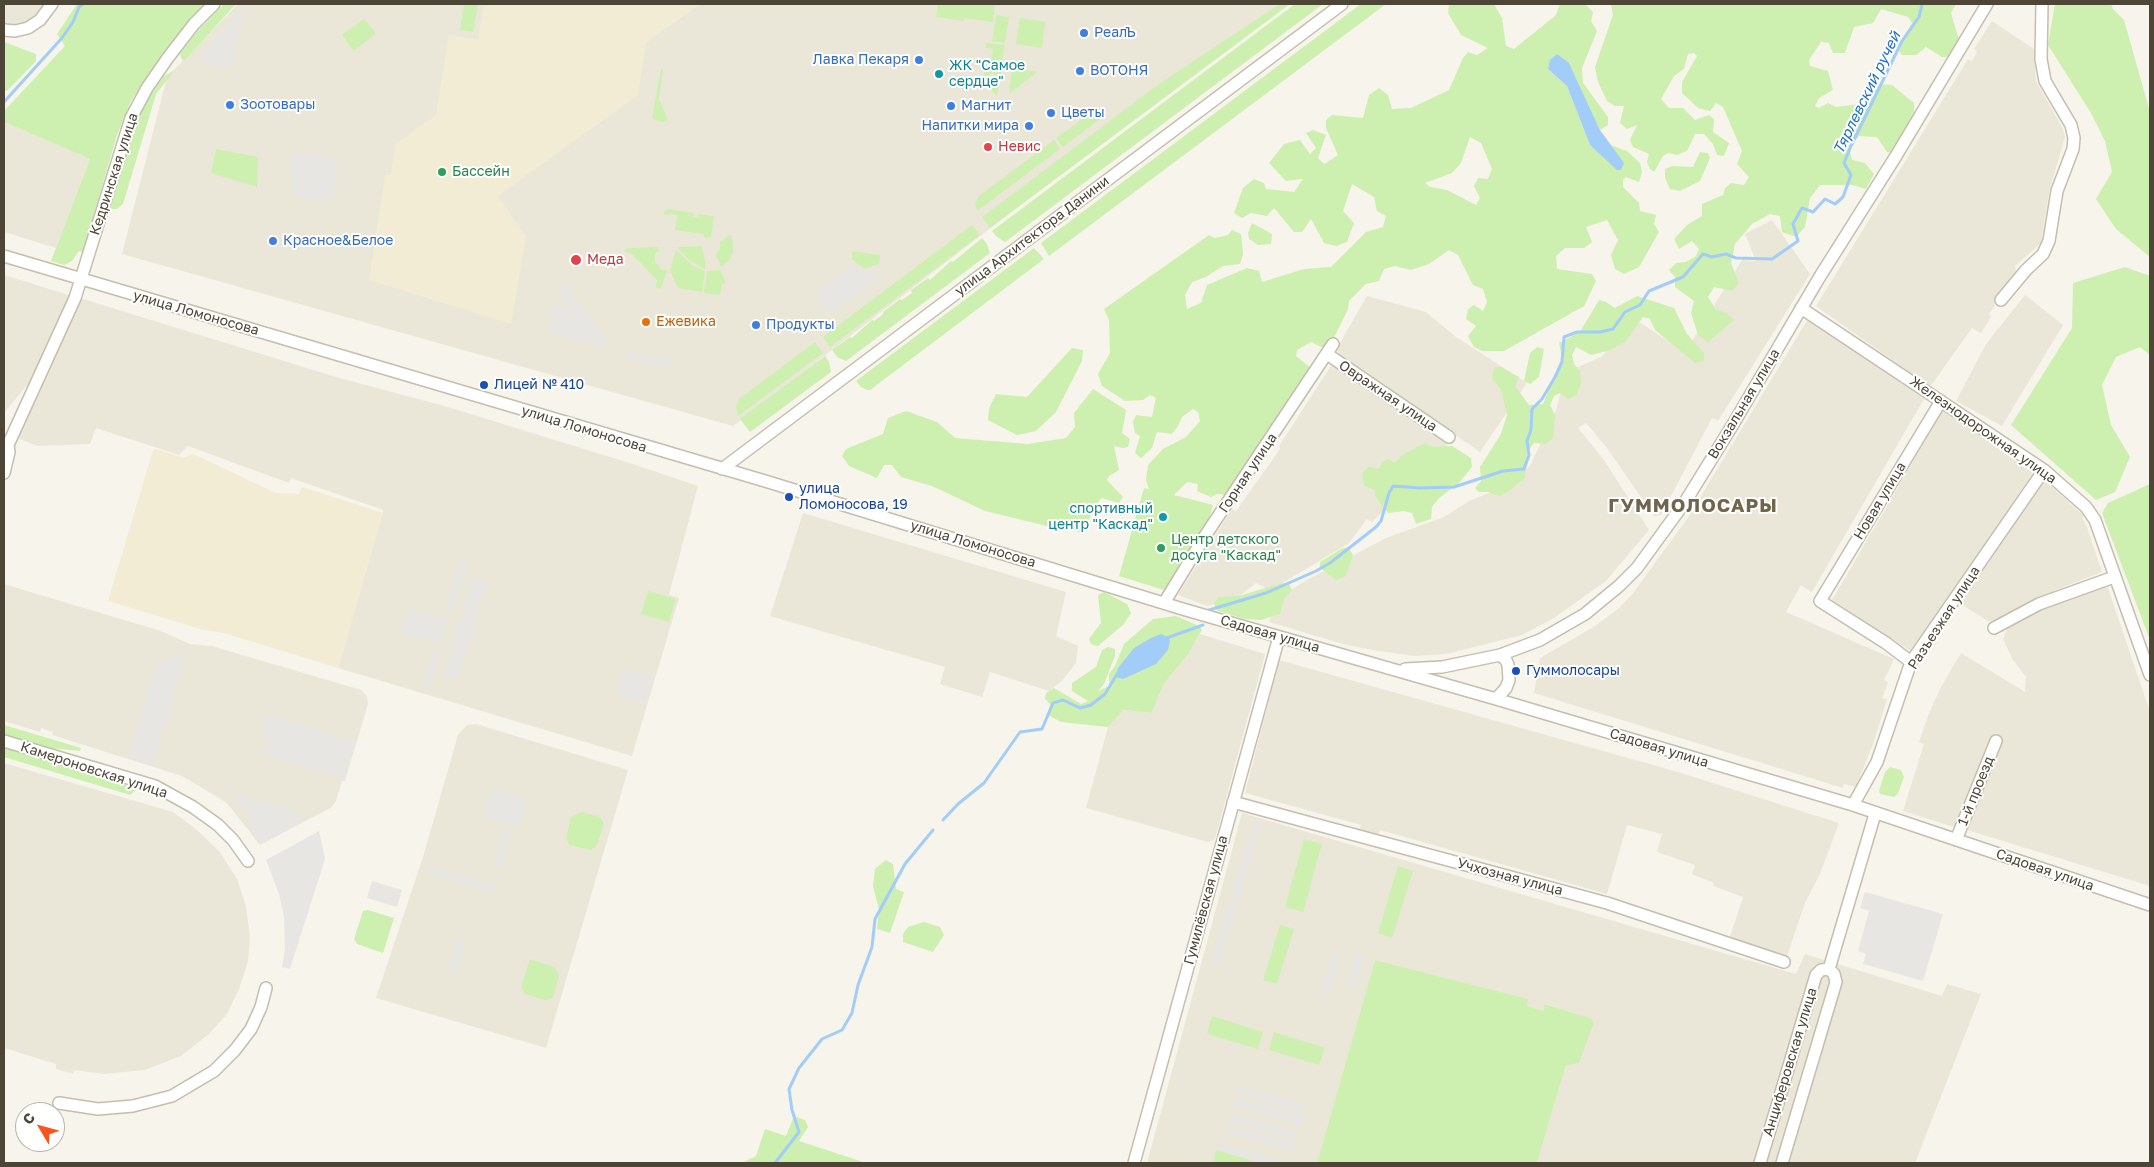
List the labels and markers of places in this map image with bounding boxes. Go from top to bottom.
place label: РеалЪ [1094,25,1136,41]
marker: РеалЪ [1078,27,1090,39]
place label: Лавка Пекаря [813,52,909,68]
marker: Лавка Пекаря [913,54,925,66]
place label: ЖК "Самое сердце" [949,58,1025,90]
place label: ВОТОНЯ [1090,63,1148,79]
marker: ВОТОНЯ [1074,65,1086,77]
marker: ЖК "Самое сердце" [933,68,945,80]
place label: Зоотовары [240,97,315,113]
place label: Магнит [961,98,1011,114]
marker: Зоотовары [224,99,236,111]
marker: Магнит [945,100,957,112]
place label: Цветы [1061,105,1105,121]
marker: Цветы [1045,107,1057,119]
place label: Напитки мира [921,118,1019,134]
marker: Напитки мира [1023,120,1035,132]
place label: Невис [998,139,1041,155]
marker: Невис [982,141,994,153]
place label: Бассейн [452,164,510,180]
marker: Бассейн [436,166,448,178]
place label: Красное&Белое [283,233,393,249]
marker: Красное&Белое [267,235,279,247]
place label: Меда [587,252,624,268]
marker: Меда [569,253,583,267]
place label: Ежевика [656,314,716,330]
marker: Ежевика [640,316,652,328]
place label: Продукты [766,317,835,333]
marker: Продукты [750,319,762,331]
place label: Лицей № 410 [494,377,584,393]
marker: Лицей № 410 [478,379,490,391]
place label: улица Ломоносова, 19 [799,481,908,514]
marker: улица Ломоносова, 19 [783,491,795,503]
place label: спортивный центр "Каскад" [1048,501,1153,534]
marker: спортивный центр "Каскад" [1157,511,1169,523]
place label: Центр детского досуга "Каскад" [1171,532,1281,564]
marker: Центр детского досуга "Каскад" [1155,542,1167,554]
place label: Гуммолосары [1526,663,1620,679]
marker: Гуммолосары [1510,665,1522,677]

